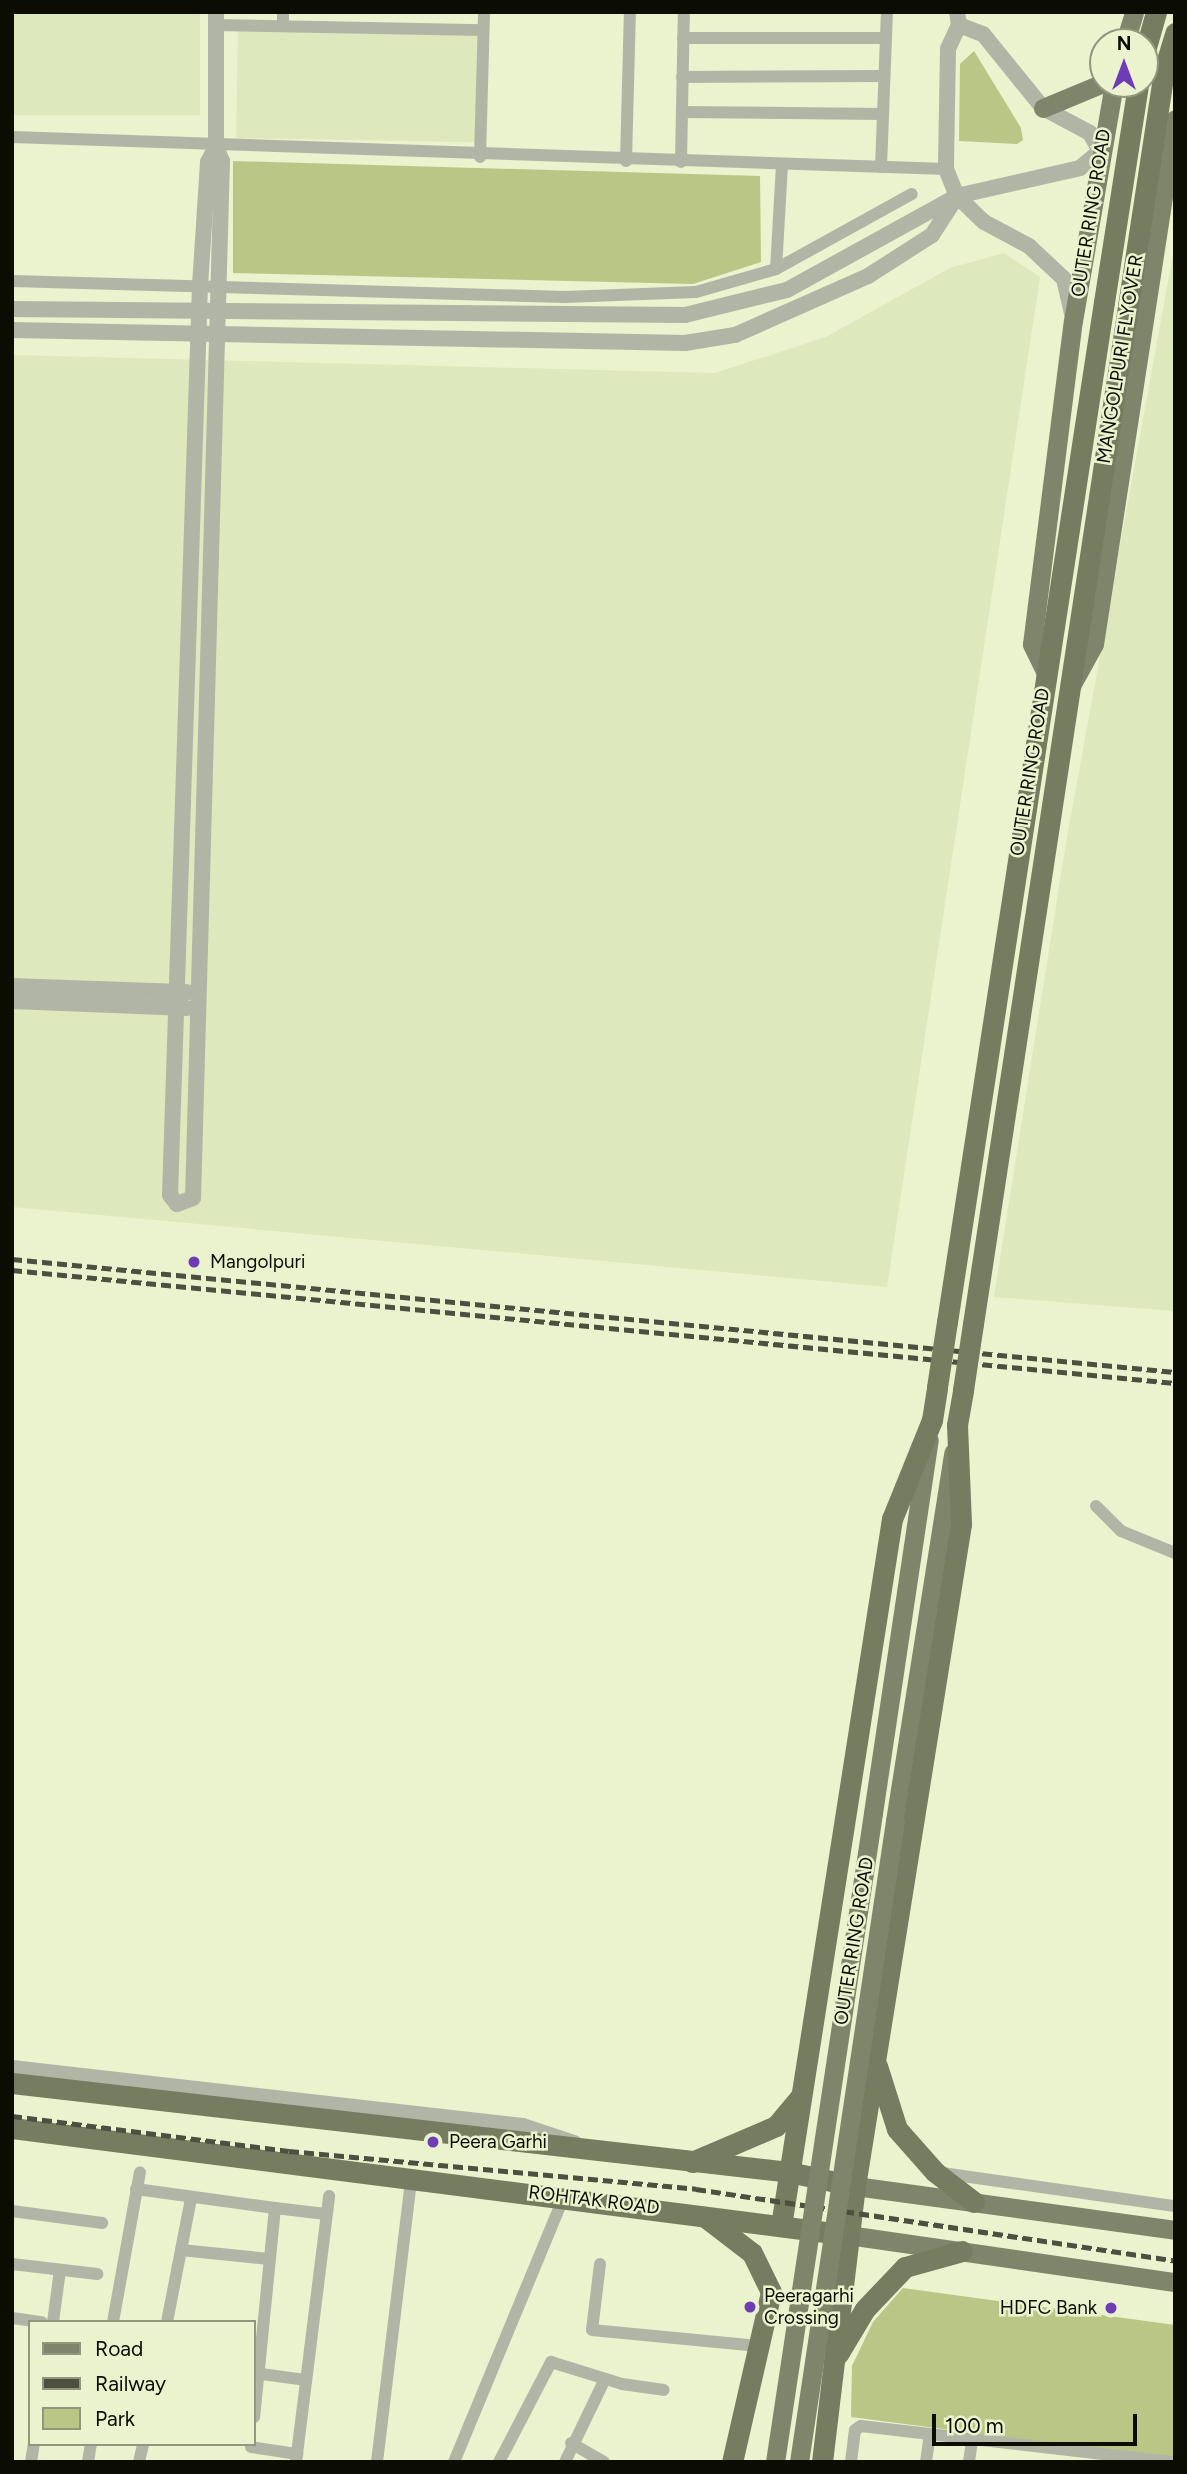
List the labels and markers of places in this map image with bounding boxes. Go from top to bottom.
place label: Mangolpuri [210,1251,305,1273]
marker: Mangolpuri [184,1252,204,1272]
place label: Peera Garhi [449,2131,547,2153]
marker: Peera Garhi [423,2132,443,2152]
place label: Peeragarhi Crossing [764,2285,854,2329]
place label: HDFC Bank [1000,2297,1097,2319]
marker: Peeragarhi Crossing [742,2299,758,2315]
marker: HDFC Bank [1103,2300,1119,2316]

